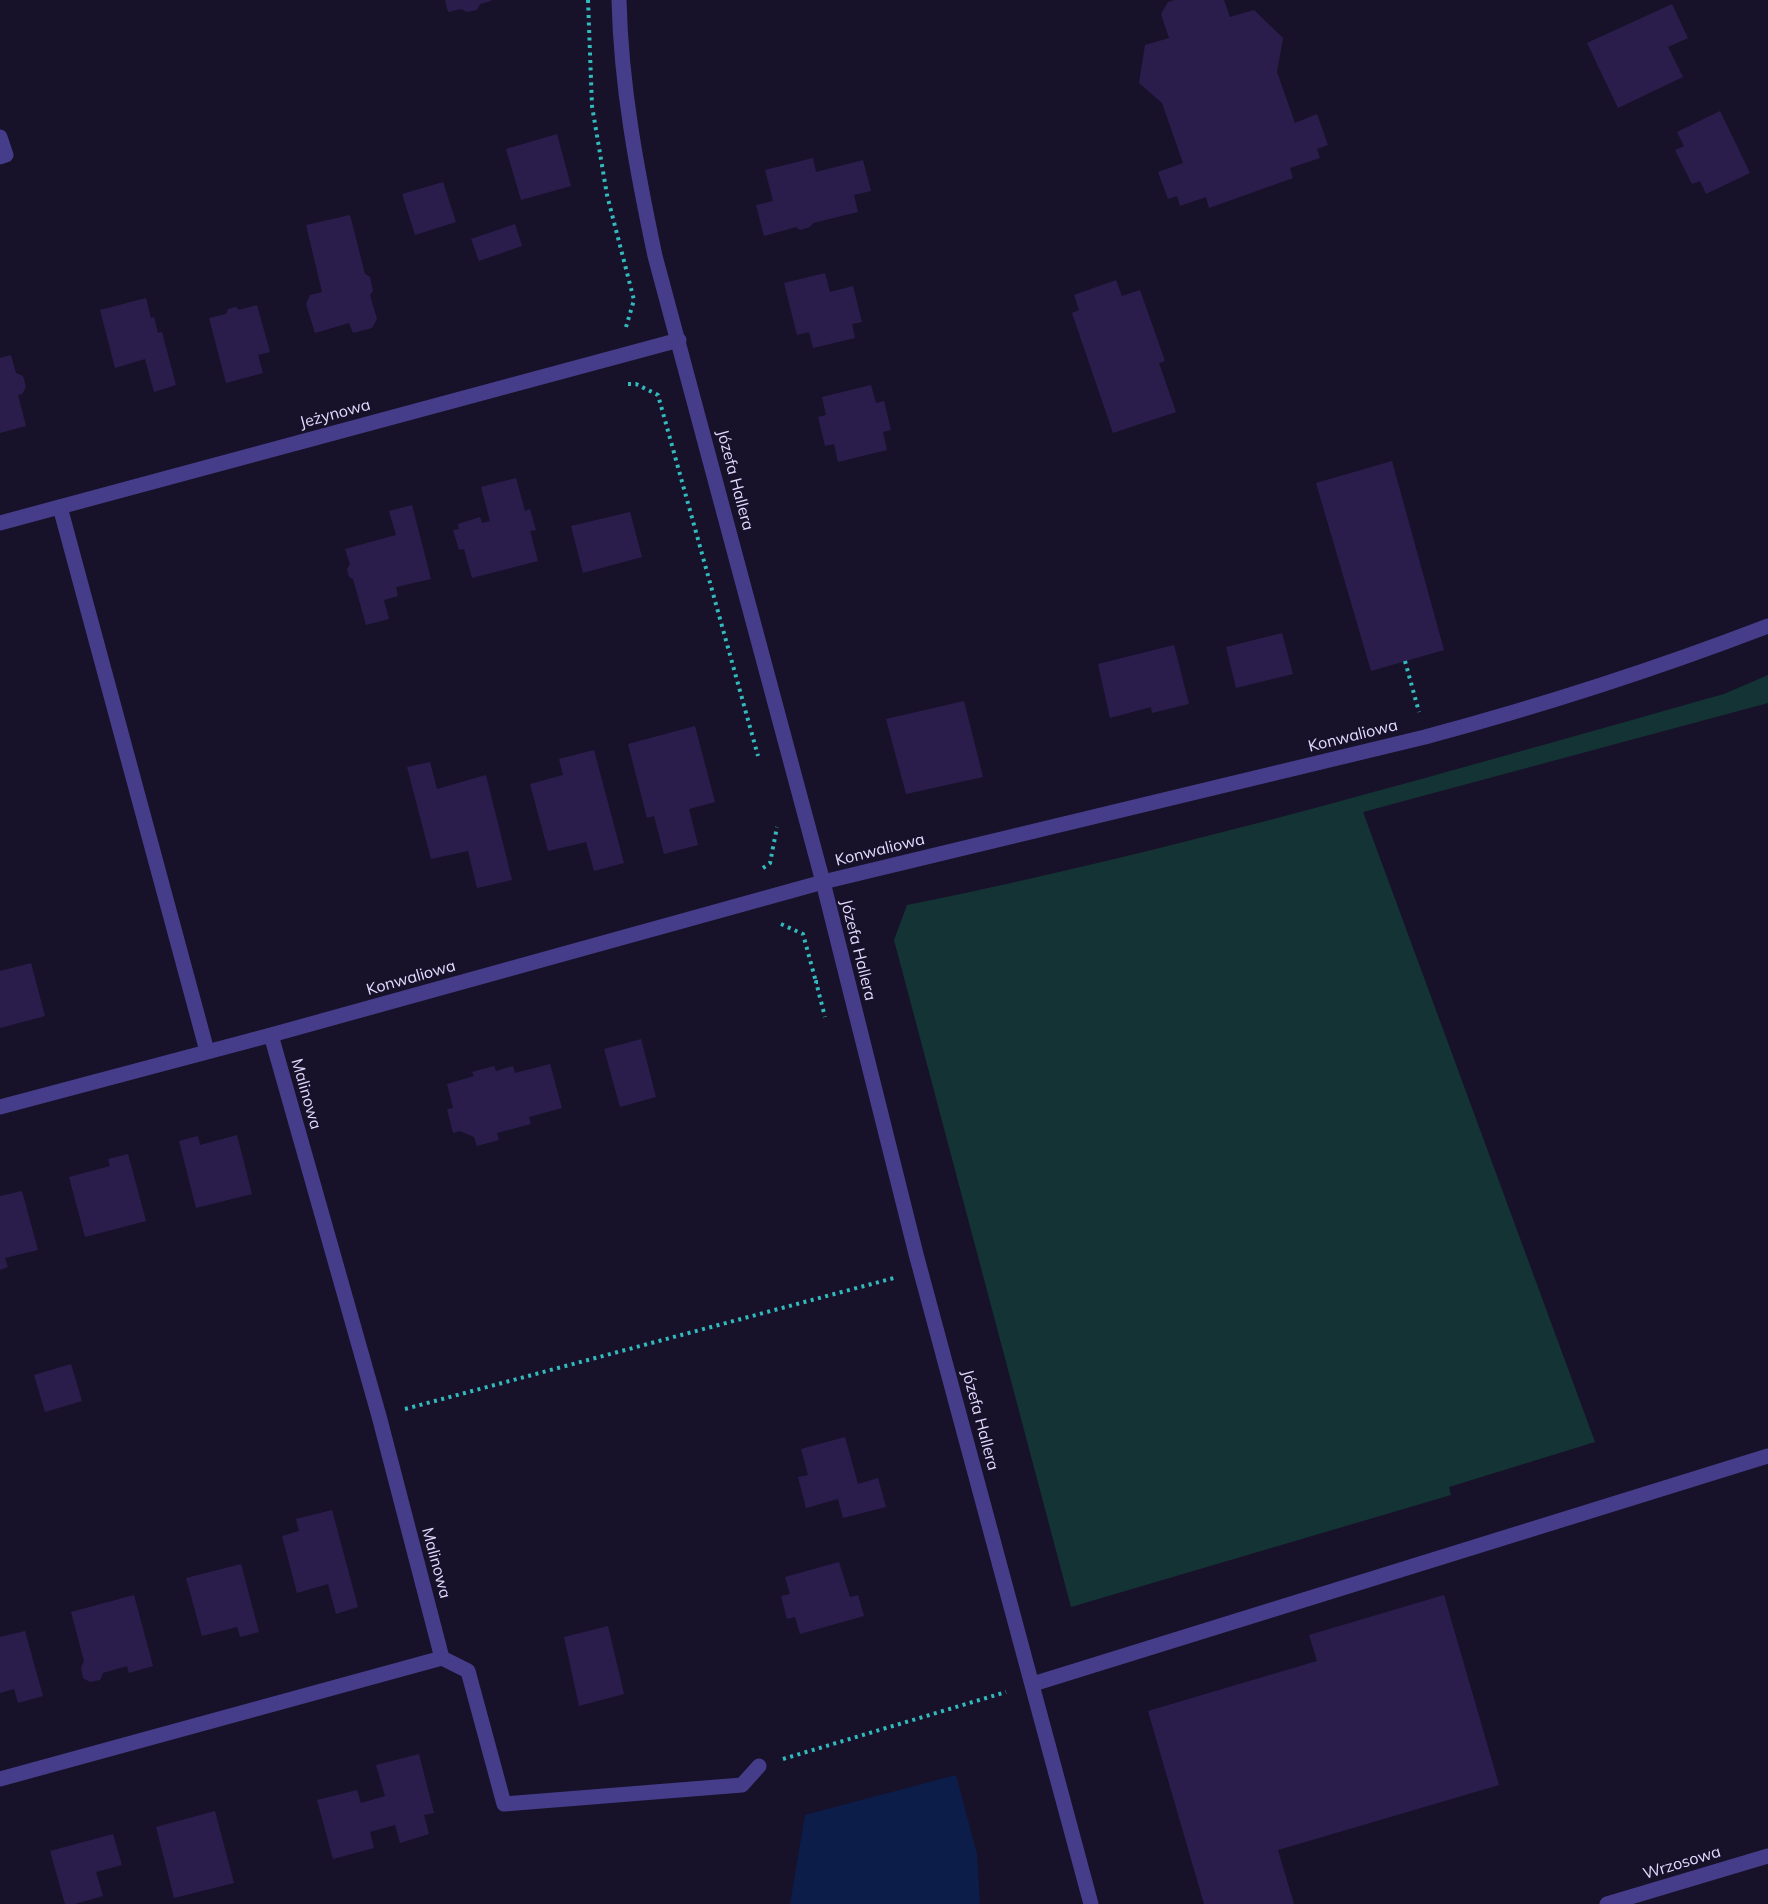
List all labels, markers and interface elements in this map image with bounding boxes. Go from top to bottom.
street label: Jeżynowa [298,395,372,433]
street label: Józefa Hallera [712,427,758,533]
street label: Konwaliowa [1306,716,1400,756]
street label: Konwaliowa [833,830,927,870]
street label: Józefa Hallera [836,897,880,1003]
street label: Konwaliowa [364,956,458,1000]
street label: Malinowa [287,1056,325,1132]
street label: Józefa Hallera [957,1367,1003,1473]
street label: Malinowa [417,1525,455,1601]
street label: Wrzosowa [1641,1842,1723,1884]

